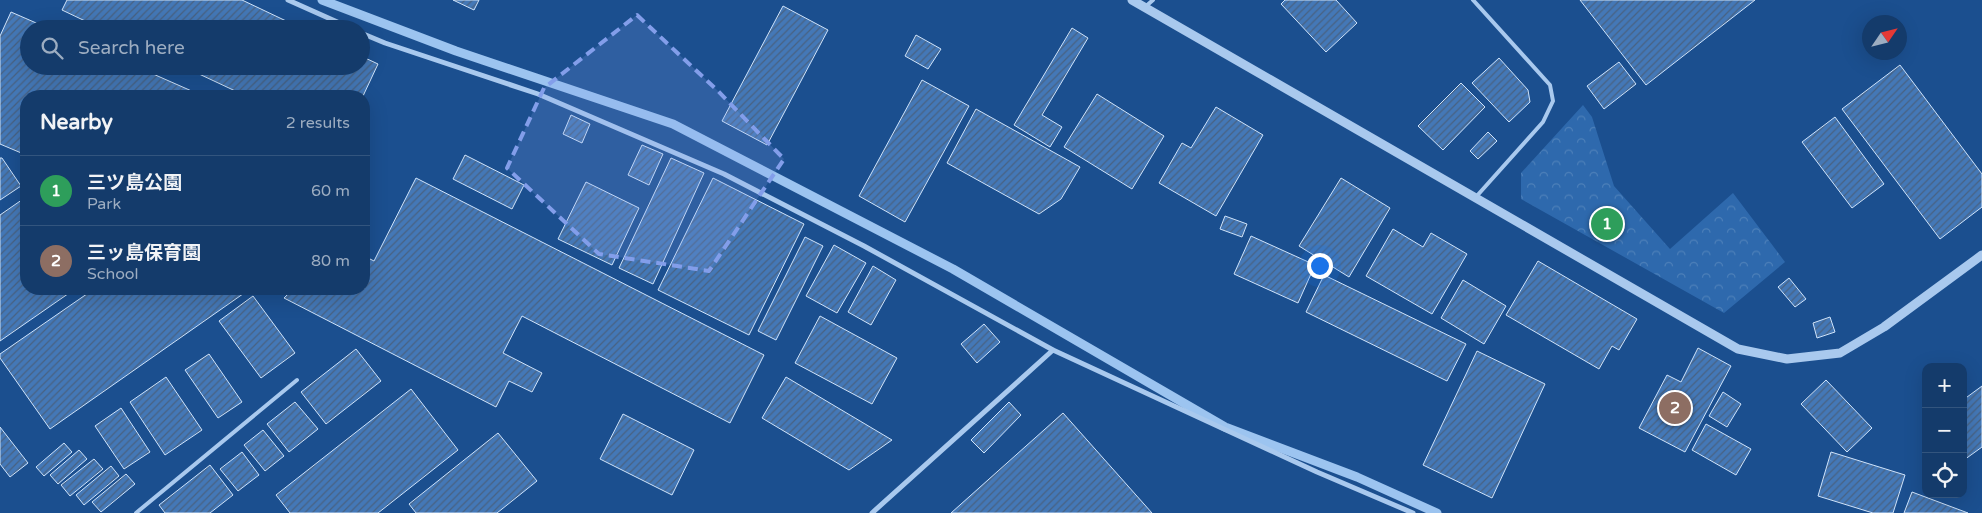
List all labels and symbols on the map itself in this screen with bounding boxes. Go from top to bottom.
north arrow [1862,15,1907,60]
pin: 1 [1591,205,1623,243]
your location [1307,253,1333,279]
pin: 2 [1659,389,1691,427]

